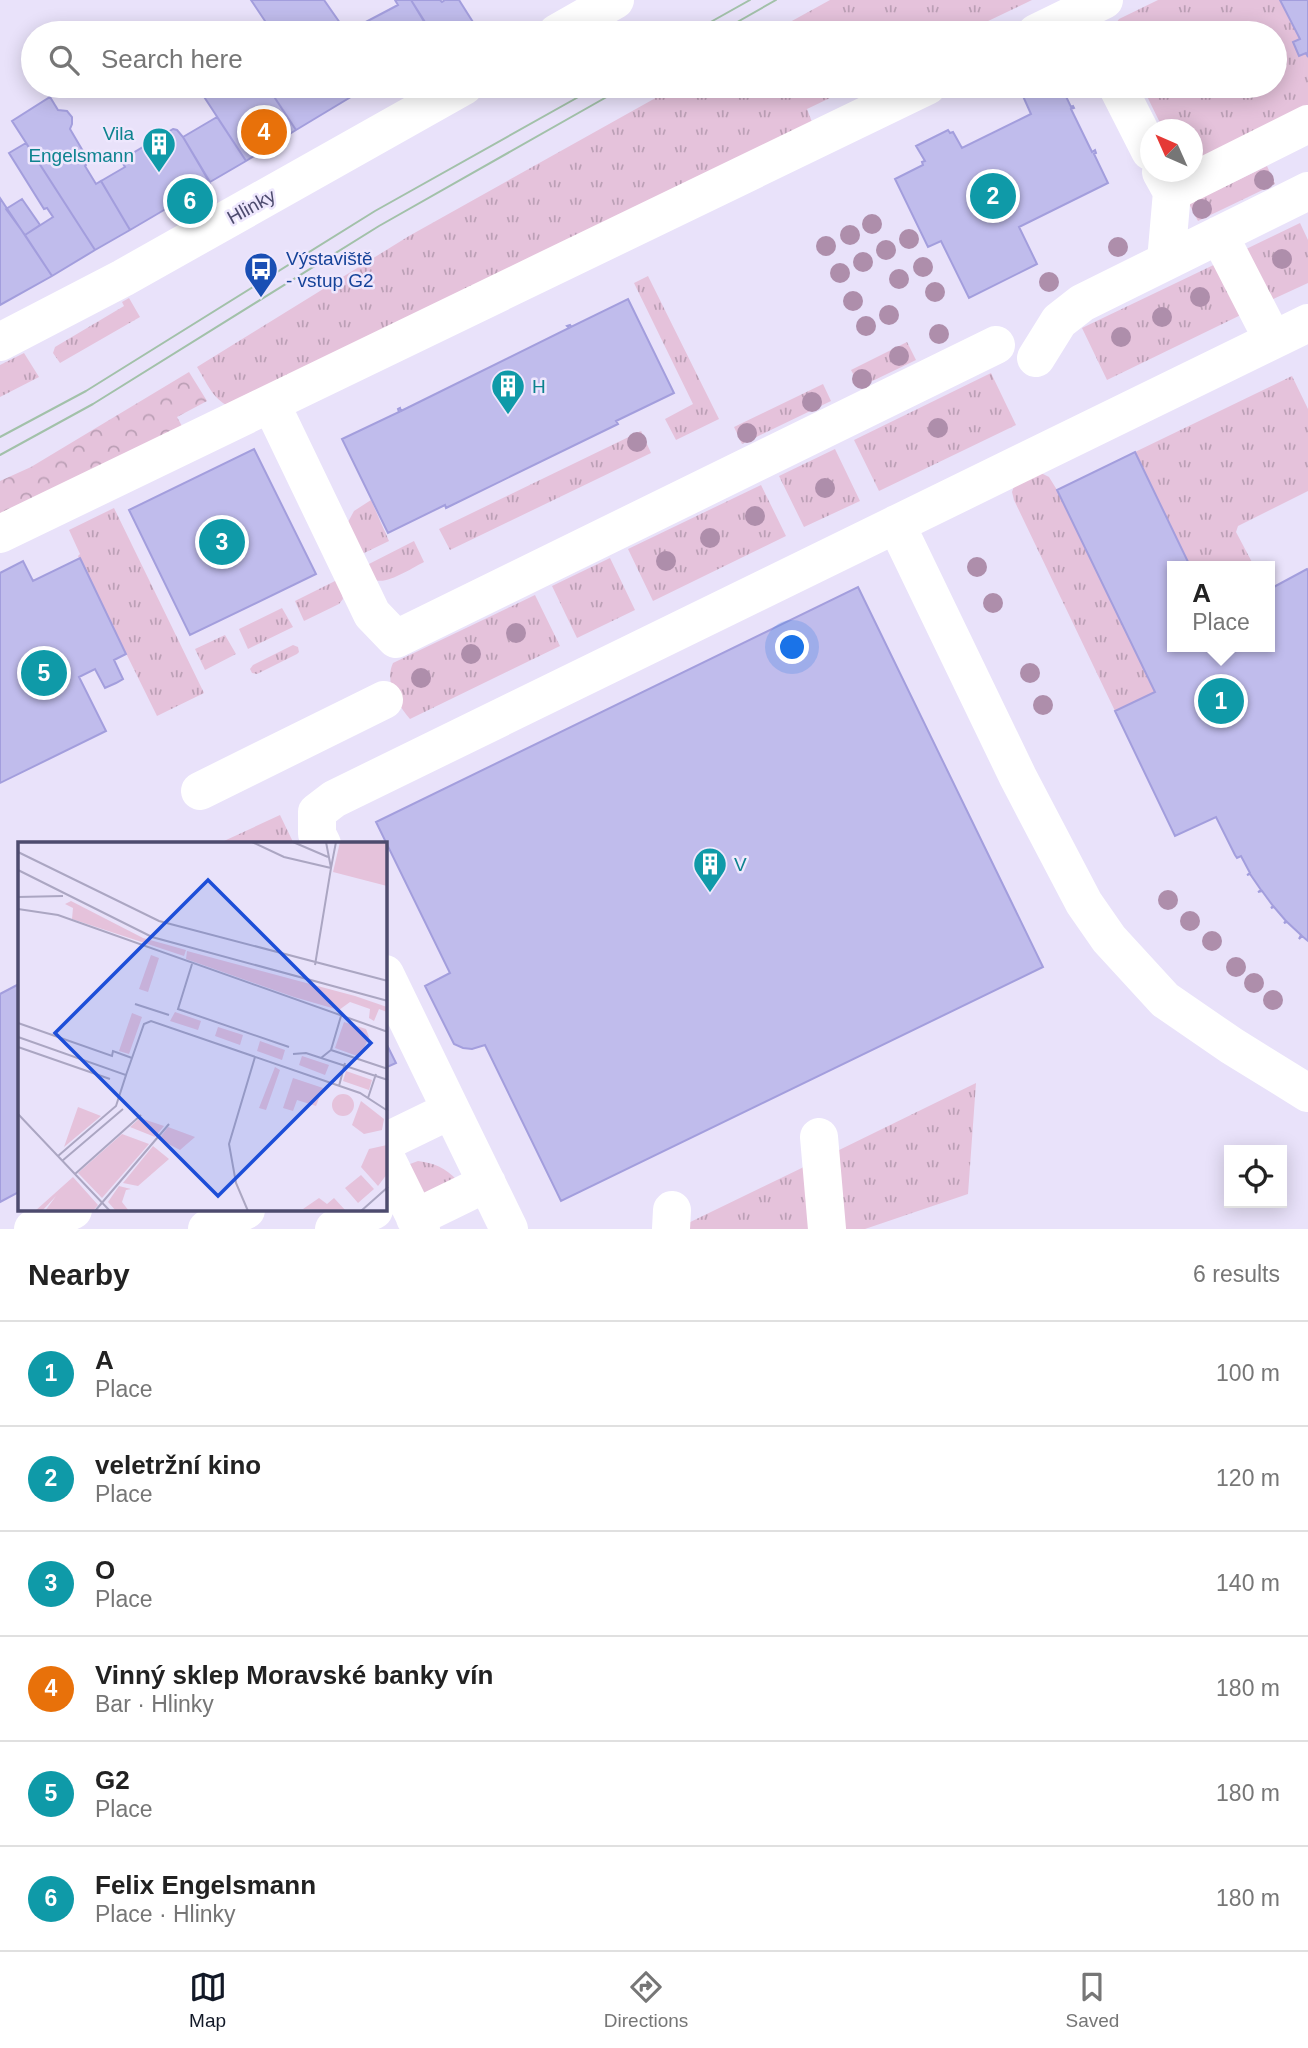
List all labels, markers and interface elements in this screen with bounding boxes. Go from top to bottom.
search box [21,21,1287,98]
icon: search [45,41,83,79]
text: Search here [101,44,243,74]
pin: 4 [241,106,287,158]
north arrow [1140,119,1203,182]
place label: Vila Engelsmann [28,123,134,166]
building icon: Vila Engelsmann [140,125,178,174]
pin: 2 [970,170,1016,222]
pin: 6 [167,175,213,227]
street label: Hlinky [224,184,279,228]
place label: Výstaviště - vstup G2 [286,248,374,291]
bus stop icon: Výstaviště - vstup G2 [242,250,280,299]
building icon: H [489,367,527,416]
place label: H [532,376,546,397]
pin: 3 [199,516,245,568]
popup [1167,561,1275,652]
text: A [1192,578,1211,608]
text: Place [1192,609,1250,635]
your location [775,630,809,664]
pin: 5 [21,647,67,699]
pin: 1 [1198,675,1244,727]
inset map [18,842,387,1212]
building icon: V [691,845,729,894]
place label: V [734,854,747,875]
map controls [1224,1145,1287,1208]
button: locate [1224,1145,1287,1208]
text: Nearby [28,1258,130,1291]
text: 6 results [1193,1261,1280,1287]
text: A [95,1345,114,1375]
text: 1 [45,1360,57,1386]
text: 100 m [1216,1360,1280,1386]
text: Place [95,1376,153,1402]
text: veletržní kino [95,1450,261,1480]
text: 2 [45,1465,57,1491]
text: 120 m [1216,1465,1280,1491]
text: Place [95,1481,153,1507]
text: O [95,1555,115,1585]
text: 3 [45,1570,57,1596]
text: 140 m [1216,1570,1280,1596]
text: Place [95,1586,153,1612]
text: Vinný sklep Moravské banky vín [95,1660,493,1690]
text: 4 [45,1675,57,1701]
text: 180 m [1216,1675,1280,1701]
text: Bar · Hlinky [95,1691,214,1717]
text: G2 [95,1765,130,1795]
text: 5 [45,1780,57,1806]
text: 180 m [1216,1780,1280,1806]
text: Place [95,1796,153,1822]
text: Felix Engelsmann [95,1870,316,1900]
text: 6 [45,1885,57,1911]
text: 180 m [1216,1885,1280,1911]
text: Place · Hlinky [95,1901,236,1927]
tab: Map [189,1968,227,2032]
tab: Directions [604,1968,688,2032]
tab: Saved [1065,1968,1119,2032]

